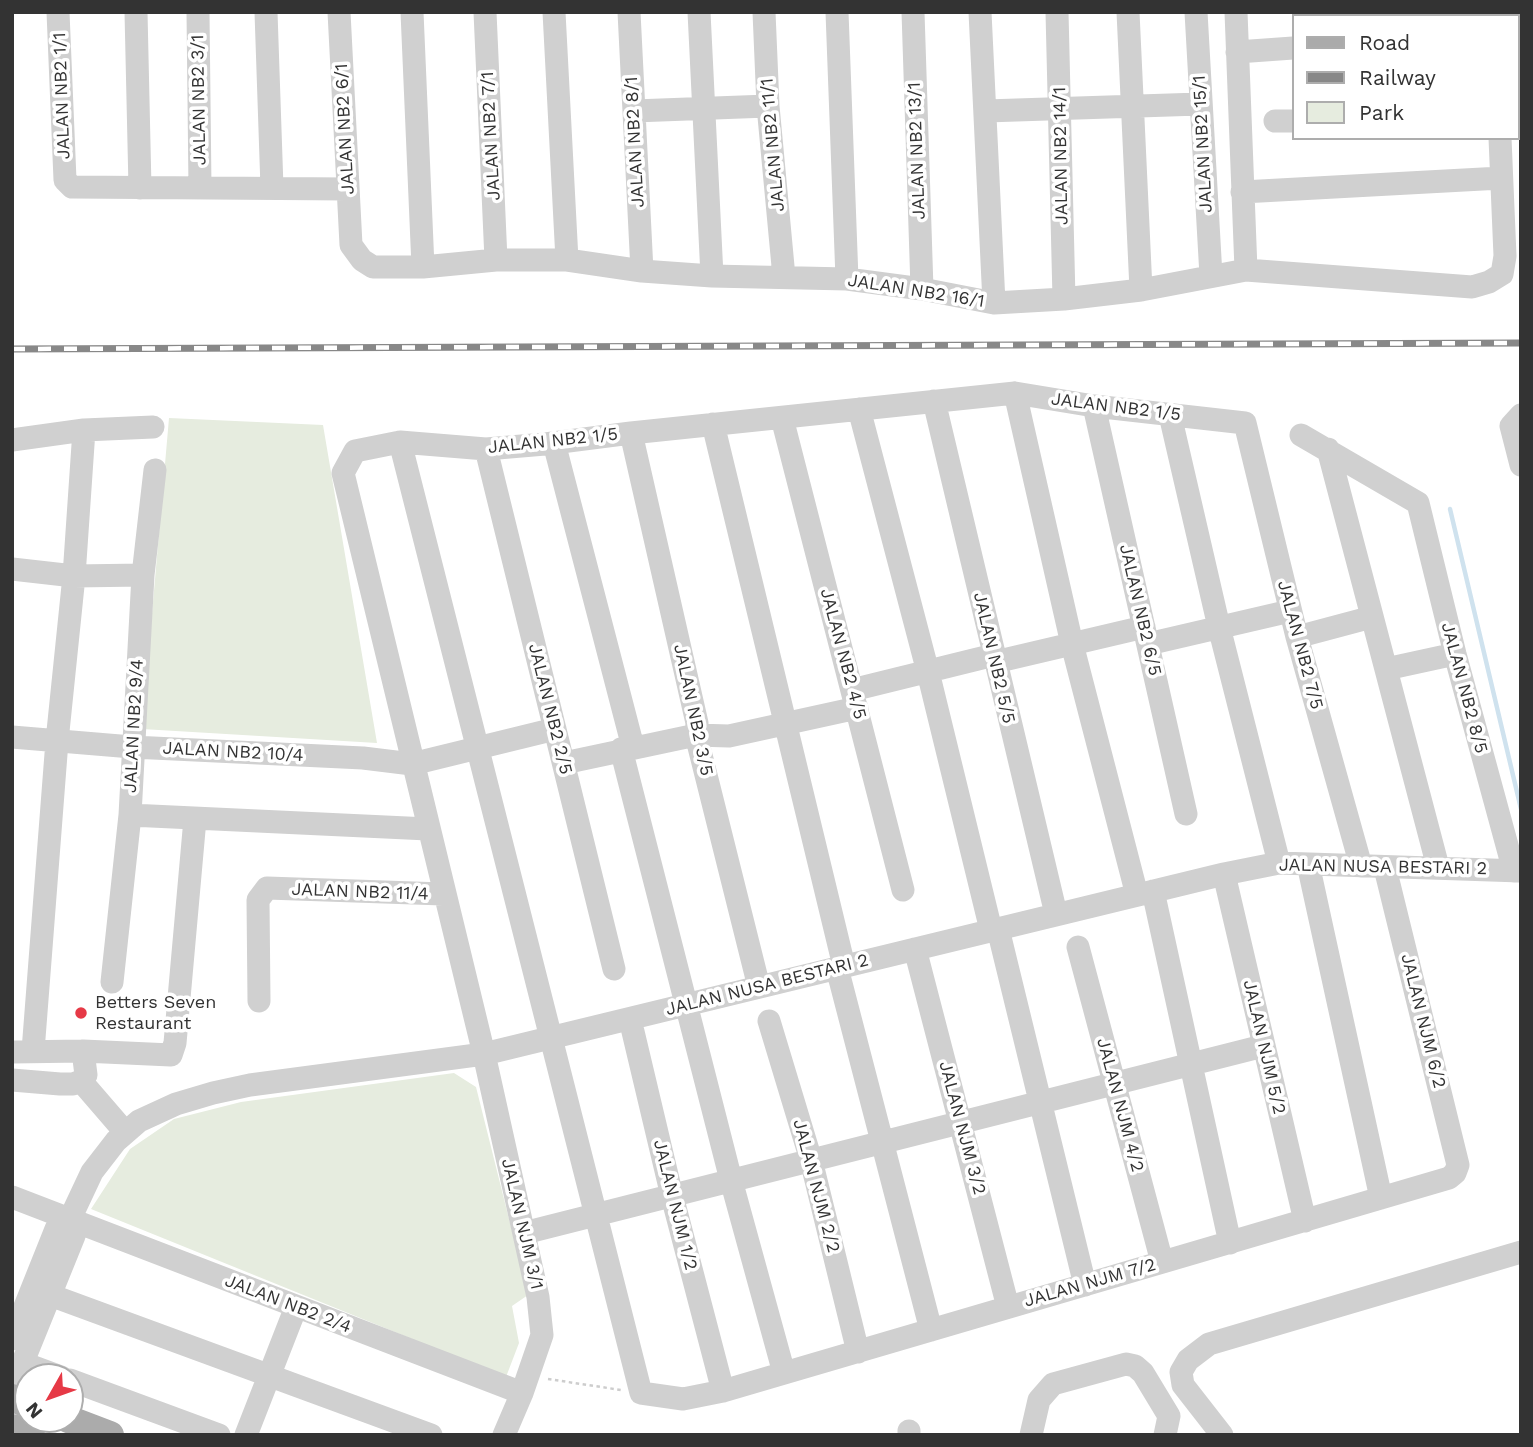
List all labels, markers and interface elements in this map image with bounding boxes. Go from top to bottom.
legend [1292,14,1519,140]
text: Road [1359,30,1410,55]
street label: JALAN NB2 1/1 [49,32,75,160]
street label: JALAN NB2 3/1 [187,35,211,165]
street label: JALAN NB2 6/1 [331,63,359,195]
text: Railway [1359,65,1436,90]
street label: JALAN NB2 7/1 [477,71,505,201]
street label: JALAN NB2 15/1 [1189,75,1217,213]
street label: JALAN NB2 8/1 [621,76,649,208]
street label: JALAN NB2 11/1 [756,77,790,213]
street label: JALAN NB2 13/1 [904,82,930,220]
street label: JALAN NB2 14/1 [1049,87,1073,225]
text: Park [1359,100,1404,125]
street label: JALAN NB2 16/1 [846,270,986,312]
street label: JALAN NB2 1/5 [1050,388,1182,426]
street label: JALAN NB2 1/5 [487,423,619,459]
street label: JALAN NB2 6/5 [1114,542,1166,678]
street label: JALAN NB2 7/5 [1272,578,1328,712]
street label: JALAN NB2 4/5 [815,586,871,722]
street label: JALAN NB2 5/5 [968,590,1020,726]
street label: JALAN NB2 8/5 [1436,620,1492,756]
street label: JALAN NB2 2/5 [523,641,577,777]
street label: JALAN NB2 3/5 [668,642,718,778]
street label: JALAN NB2 9/4 [120,658,148,794]
street label: JALAN NB2 10/4 [162,738,304,766]
street label: JALAN NUSA BESTARI 2 [1279,854,1487,880]
street label: JALAN NB2 11/4 [291,879,429,905]
street label: JALAN NUSA BESTARI 2 [663,949,871,1021]
street label: JALAN NJM 6/2 [1396,952,1450,1090]
street label: JALAN NJM 5/2 [1238,978,1290,1116]
place label: Betters Seven Restaurant [95,992,216,1034]
marker: Betters Seven Restaurant [73,1005,89,1021]
street label: JALAN NJM 4/2 [1092,1036,1148,1174]
street label: JALAN NJM 3/2 [934,1059,990,1197]
street label: JALAN NJM 2/2 [788,1117,844,1255]
street label: JALAN NJM 1/2 [648,1137,702,1273]
street label: JALAN NJM 3/1 [496,1156,548,1292]
street label: JALAN NJM 7/2 [1022,1254,1158,1312]
street label: JALAN NB2 2/4 [222,1270,354,1338]
north arrow [14,1363,84,1433]
text: N [21,1398,47,1423]

